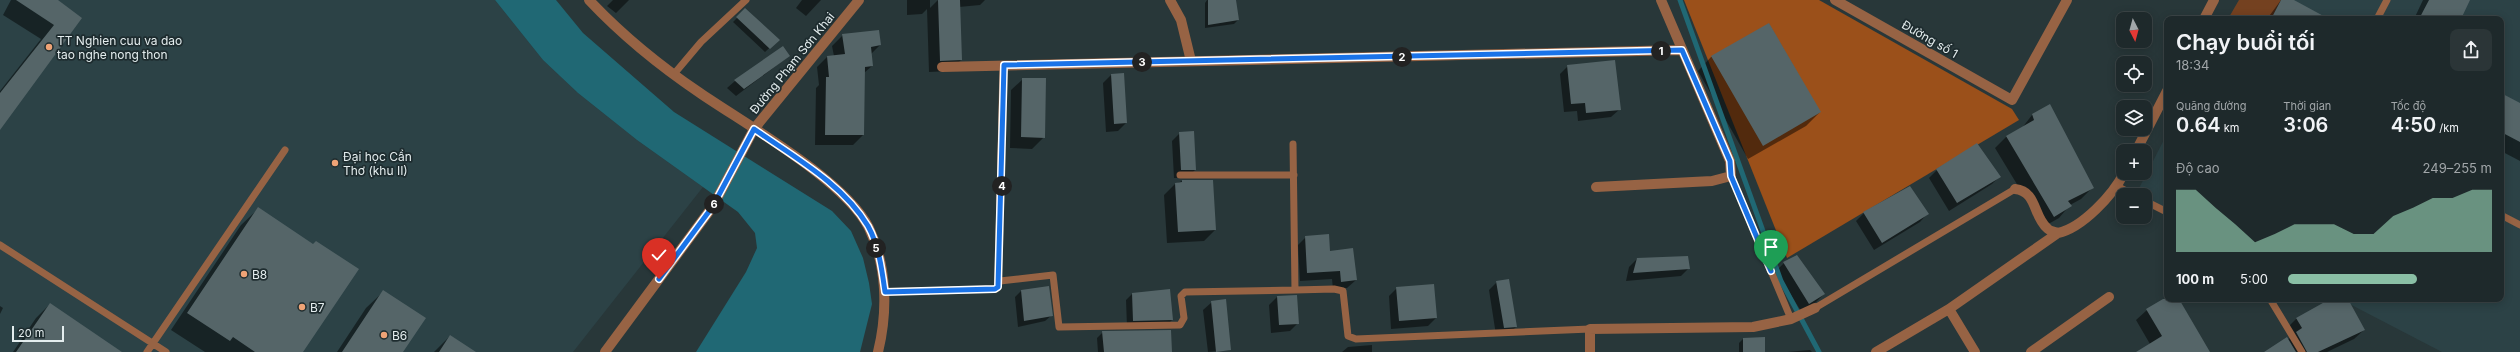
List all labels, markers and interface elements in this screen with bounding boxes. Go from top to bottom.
street label: Đường Phạm Sơn Khai [746,9,838,117]
north arrow [2116,12,2152,48]
map controls [2116,12,2152,224]
street label: Đường số 1 [1899,17,1961,61]
text: Chạy buổi tối [2176,29,2315,55]
button: share [2450,29,2492,71]
place label: TT Nghien cuu va dao tao nghe nong thon [57,33,182,62]
pin: 1 [1651,41,1671,61]
marker: TT Nghien cuu va dao tao nghe nong thon [44,42,54,52]
text: 1 [1659,44,1663,58]
pin: 2 [1392,47,1412,67]
text: 2 [1399,50,1405,64]
pin: 3 [1132,52,1152,72]
text: 3 [1138,55,1146,69]
button: locate [2116,56,2152,92]
text: 18:34 [2176,57,2210,73]
text: Quãng đường [2176,99,2246,113]
text: Thời gian [2283,99,2331,113]
text: Tốc độ [2391,99,2426,113]
button: layers [2116,100,2152,136]
text: 0.64 [2176,113,2221,137]
text: 3:06 [2283,113,2328,137]
text: 4:50 [2391,113,2436,137]
text: km [2221,121,2239,135]
text: /km [2436,121,2459,135]
button: + [2116,144,2152,180]
place label: Đại học Cần Thơ (khu II) [343,149,412,178]
marker: Đại học Cần Thơ (khu II) [330,158,340,168]
text: Độ cao [2176,160,2219,176]
text: 249–255 m [2423,160,2492,176]
pin: 4 [992,176,1012,196]
text: 4 [998,179,1006,193]
button: − [2116,188,2152,224]
pin: 6 [704,194,724,214]
text: 6 [710,197,718,211]
pin [1754,230,1788,271]
icon: arrive [1760,236,1782,258]
pin [642,238,676,279]
pin: 5 [866,238,886,258]
text: 5 [872,241,880,255]
icon: check [648,244,670,266]
place label: B8 [252,267,267,282]
marker: B8 [239,269,249,279]
text: 100 m [2176,271,2214,287]
text: 5:00 [2240,271,2268,287]
place label: B7 [310,300,325,315]
marker: B7 [297,302,307,312]
scale bar [12,324,64,343]
text: 20 m [18,326,44,340]
place label: B6 [392,328,407,343]
marker: B6 [379,330,389,340]

